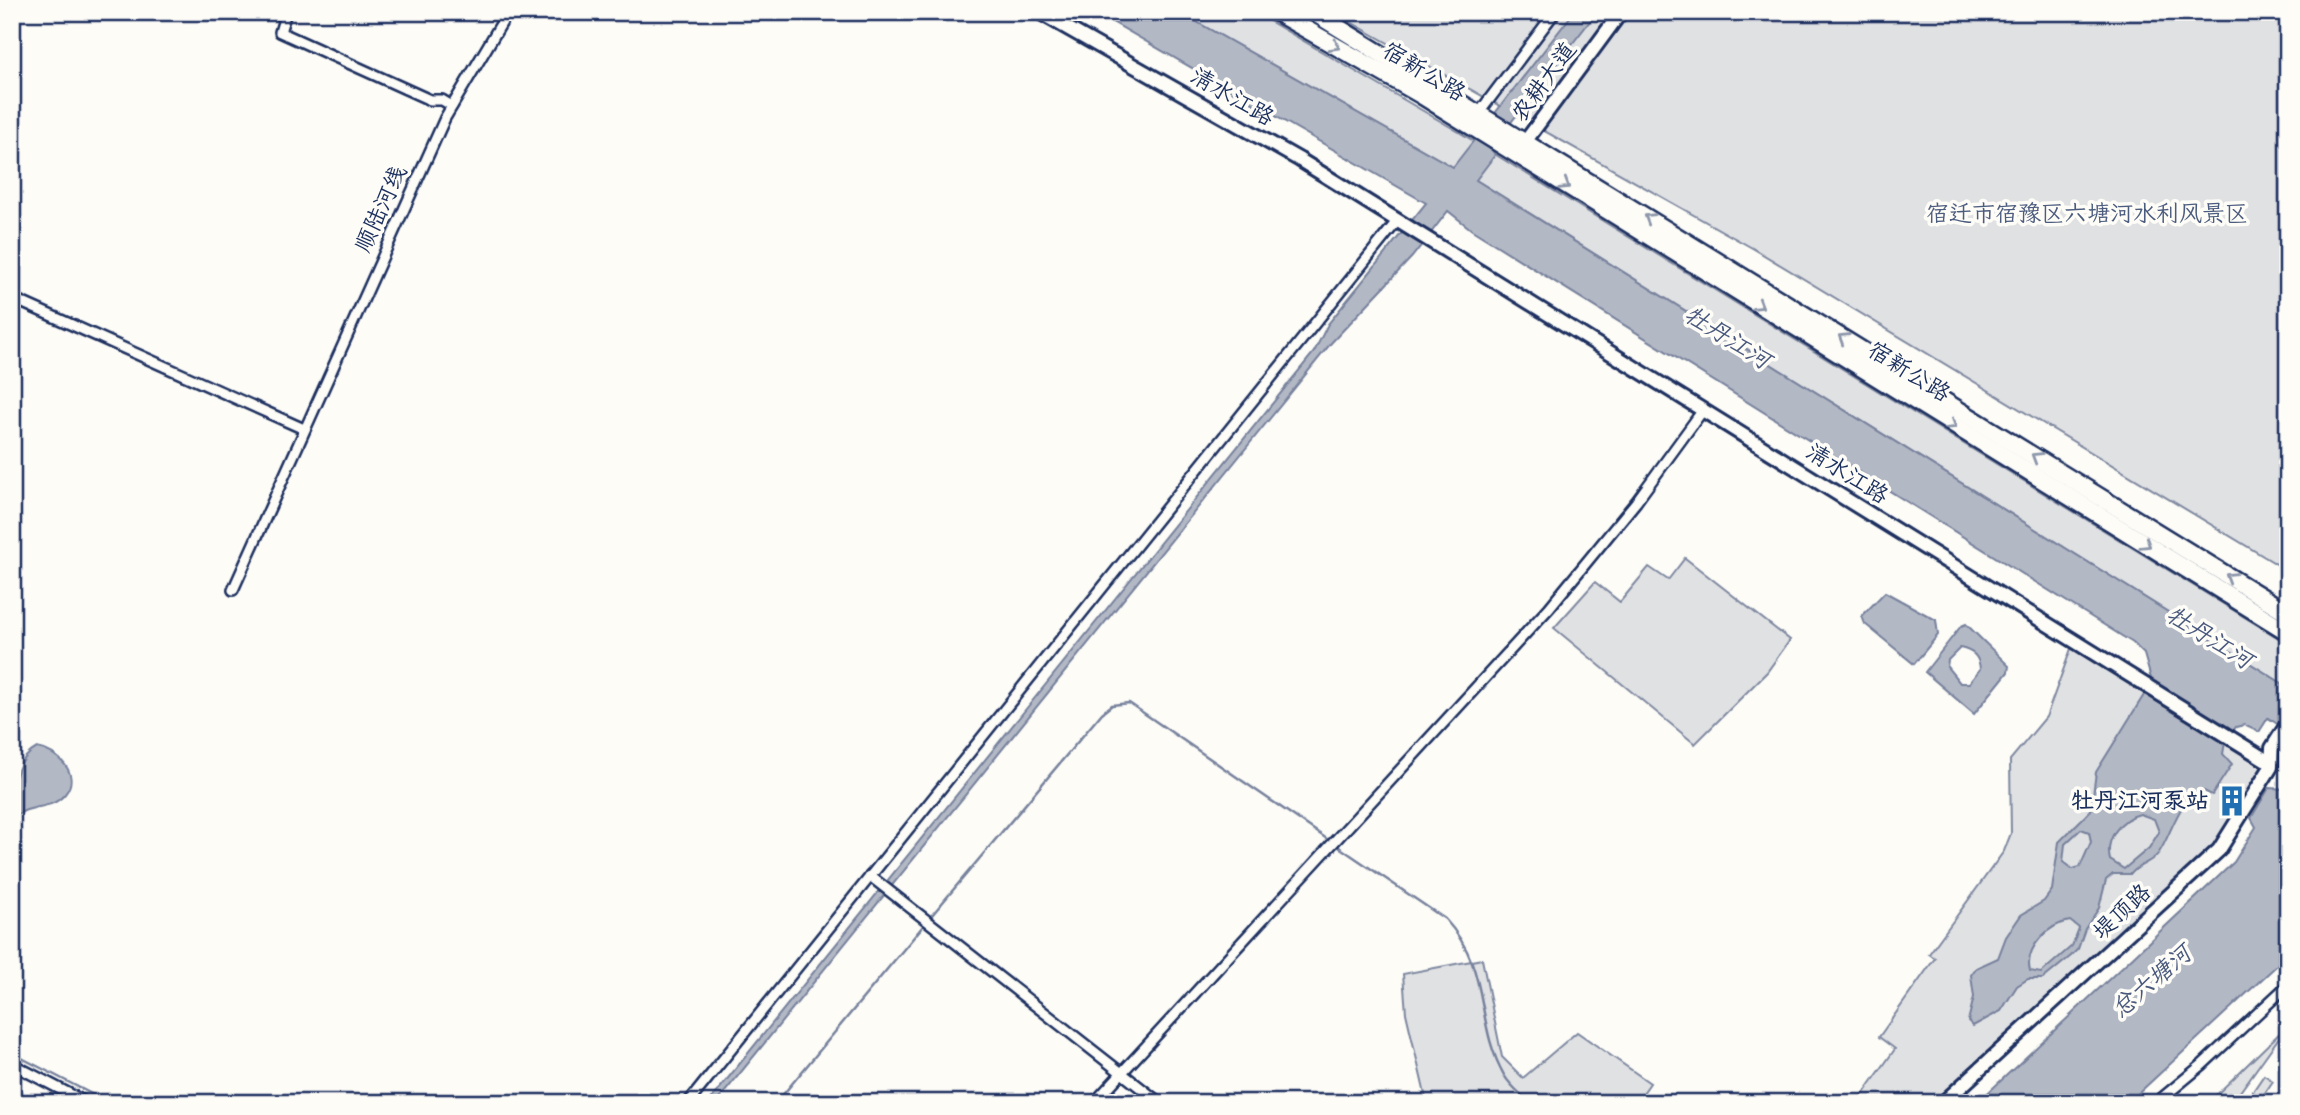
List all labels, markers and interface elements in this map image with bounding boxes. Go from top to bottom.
street label: 宿新公路 [1376,35,1472,109]
street label: 农耕大道 [1504,35,1584,129]
one-way arrow [1328,38,1341,51]
street label: 清水江路 [1184,60,1280,134]
street label: 顺陆河线 [347,161,415,257]
one-way arrow [1558,177,1571,190]
park label: 宿迁市宿豫区六塘河水利风景区 [1926,198,2248,230]
one-way arrow [1643,214,1656,227]
one-way arrow [1751,297,1764,310]
water label: 牡丹江河 [1677,298,1780,380]
one-way arrow [1837,333,1850,346]
street label: 宿新公路 [1862,334,1956,410]
one-way arrow [1944,417,1957,430]
street label: 清水江路 [1800,436,1894,512]
one-way arrow [2031,453,2044,466]
one-way arrow [2138,536,2151,549]
one-way arrow [2224,572,2237,585]
water label: 牡丹江河 [2159,598,2262,680]
building icon: 牡丹江河泵站 [2215,784,2249,818]
place label: 牡丹江河泵站 [2071,785,2209,817]
street label: 堤顶路 [2086,877,2158,947]
water label: 总六塘河 [2105,935,2202,1026]

